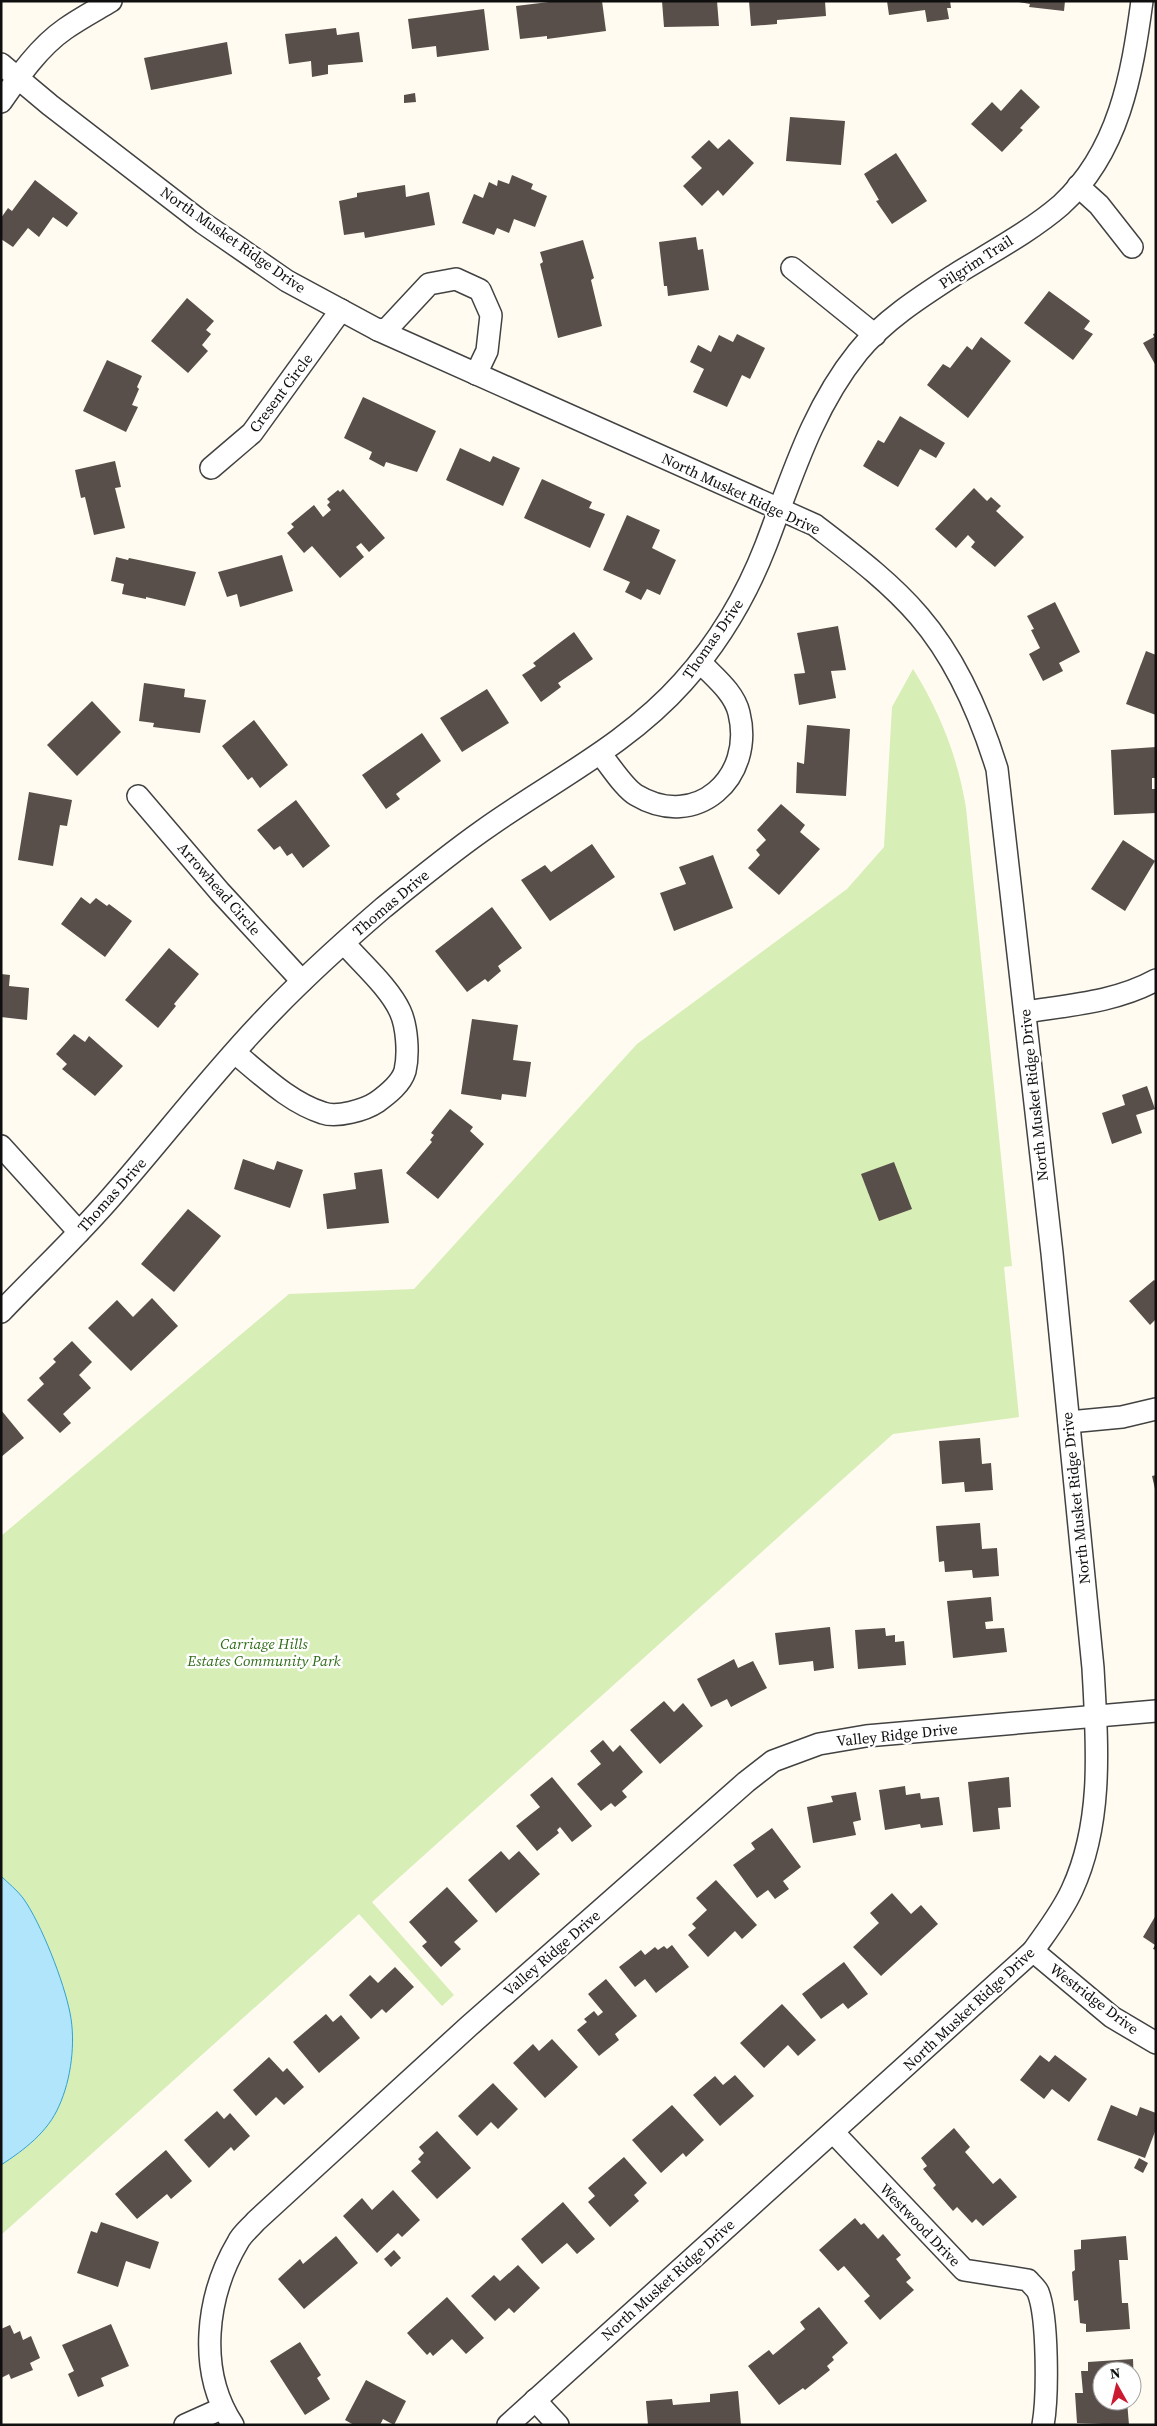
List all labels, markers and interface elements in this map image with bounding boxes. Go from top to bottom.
street label: North Musket Ridge Drive [156,181,310,298]
street label: Pilgrim Trail [935,229,1017,293]
street label: Cresent Circle [244,348,318,437]
street label: North Musket Ridge Drive [658,448,824,540]
street label: Thomas Drive [677,594,748,683]
street label: Arrowhead Circle [173,837,266,940]
street label: Thomas Drive [348,864,434,941]
street label: North Musket Ridge Drive [1014,1008,1053,1182]
street label: Thomas Drive [72,1153,151,1236]
street label: North Musket Ridge Drive [1056,1411,1095,1585]
park label: Carriage Hills Estates Community Park [186,1633,342,1671]
street label: Valley Ridge Drive [835,1718,959,1751]
street label: Valley Ridge Drive [499,1905,605,2000]
street label: North Musket Ridge Drive [898,1942,1039,2075]
street label: Westridge Drive [1045,1958,1143,2039]
street label: Westwood Drive [875,2178,966,2271]
street label: North Musket Ridge Drive [596,2214,739,2345]
north arrow [1092,2361,1142,2411]
text: N [1109,2363,1122,2384]

